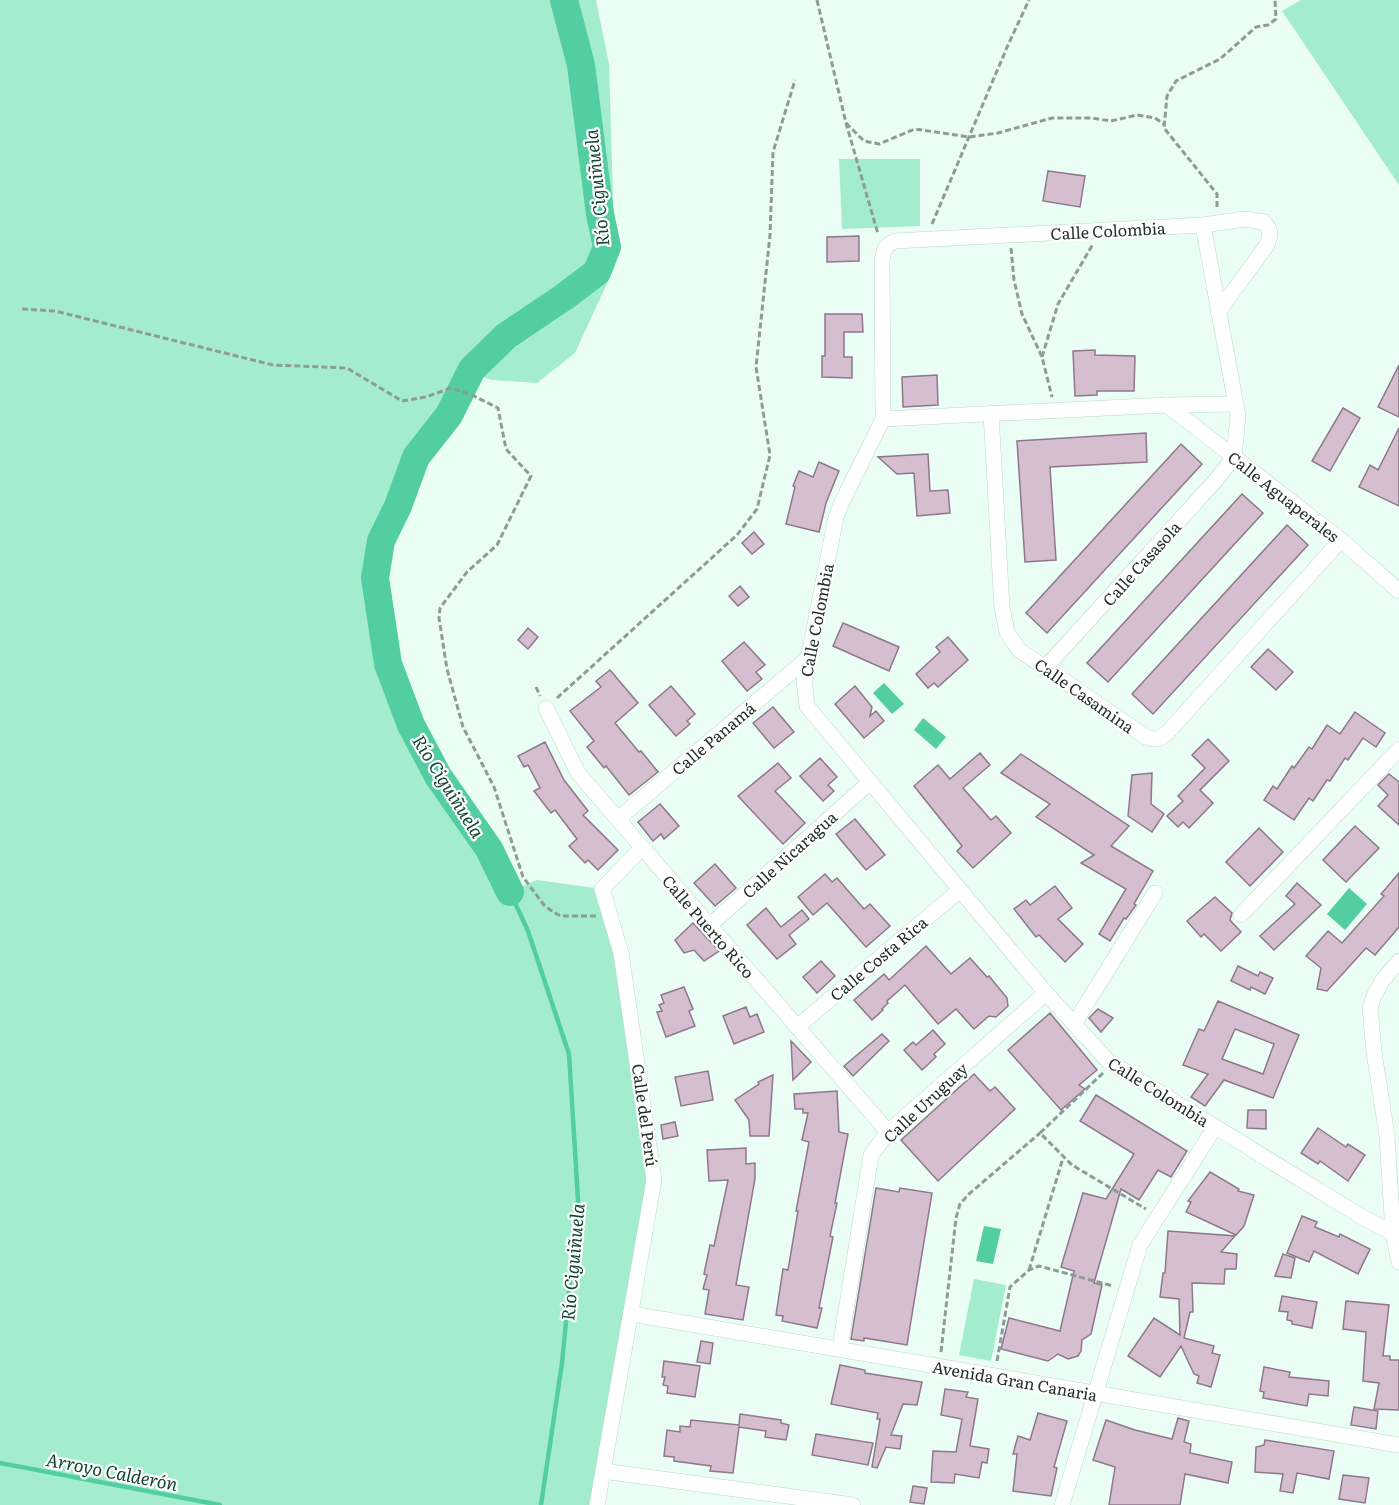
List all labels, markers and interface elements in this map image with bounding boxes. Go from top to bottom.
water label: Río Ciguiñuela [576,127,616,248]
street label: Calle Colombia [1050,215,1166,245]
street label: Calle Aguaperales [1223,445,1345,547]
street label: Calle Casasola [1096,515,1186,611]
street label: Calle Colombia [793,561,839,679]
street label: Calle Casamina [1030,652,1140,739]
street label: Calle Panamá [666,695,760,780]
water label: Río Ciguiñuela [406,729,492,844]
street label: Calle Nicaragua [736,805,842,903]
street label: Calle Puerto Rico [657,869,761,983]
street label: Calle Costa Rica [824,910,932,1006]
street label: Calle Colombia [1104,1050,1215,1132]
street label: Calle Uruguay [877,1056,973,1148]
street label: Calle del Perú [627,1062,665,1168]
water label: Río Ciguiñuela [553,1202,591,1322]
street label: Avenida Gran Canaria [931,1354,1100,1406]
water label: Arroyo Calderón [44,1445,180,1497]

